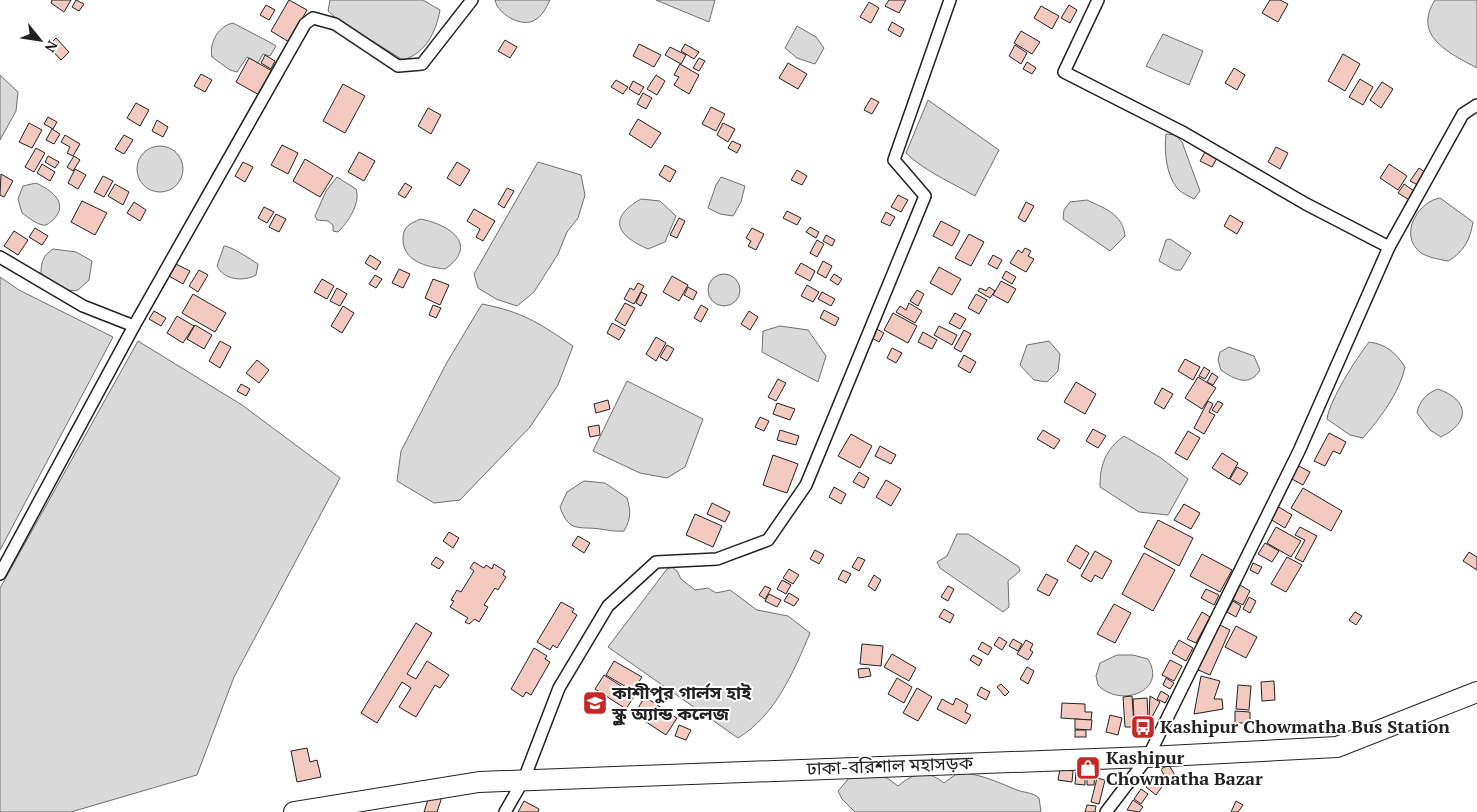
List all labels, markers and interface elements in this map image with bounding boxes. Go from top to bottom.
north arrow [15,15,65,65]
text: N [41,37,63,56]
place label: কাশীপুর গার্লস হাই স্কুল অ্যান্ড কলেজ [611,680,752,726]
school or university icon: কাশীপুর গার্লস হাই স্কুল অ্যান্ড কলেজ [582,690,608,716]
bus stop icon: Kashipur Chowmatha Bus Station [1130,714,1156,740]
place label: Kashipur Chowmatha Bus Station [1160,714,1450,738]
place label: Kashipur Chowmatha Bazar [1106,745,1263,790]
street label: ঢাকা-বরিশাল মহাসড়ক [805,750,974,780]
shop icon: Kashipur Chowmatha Bazar [1075,755,1101,781]

